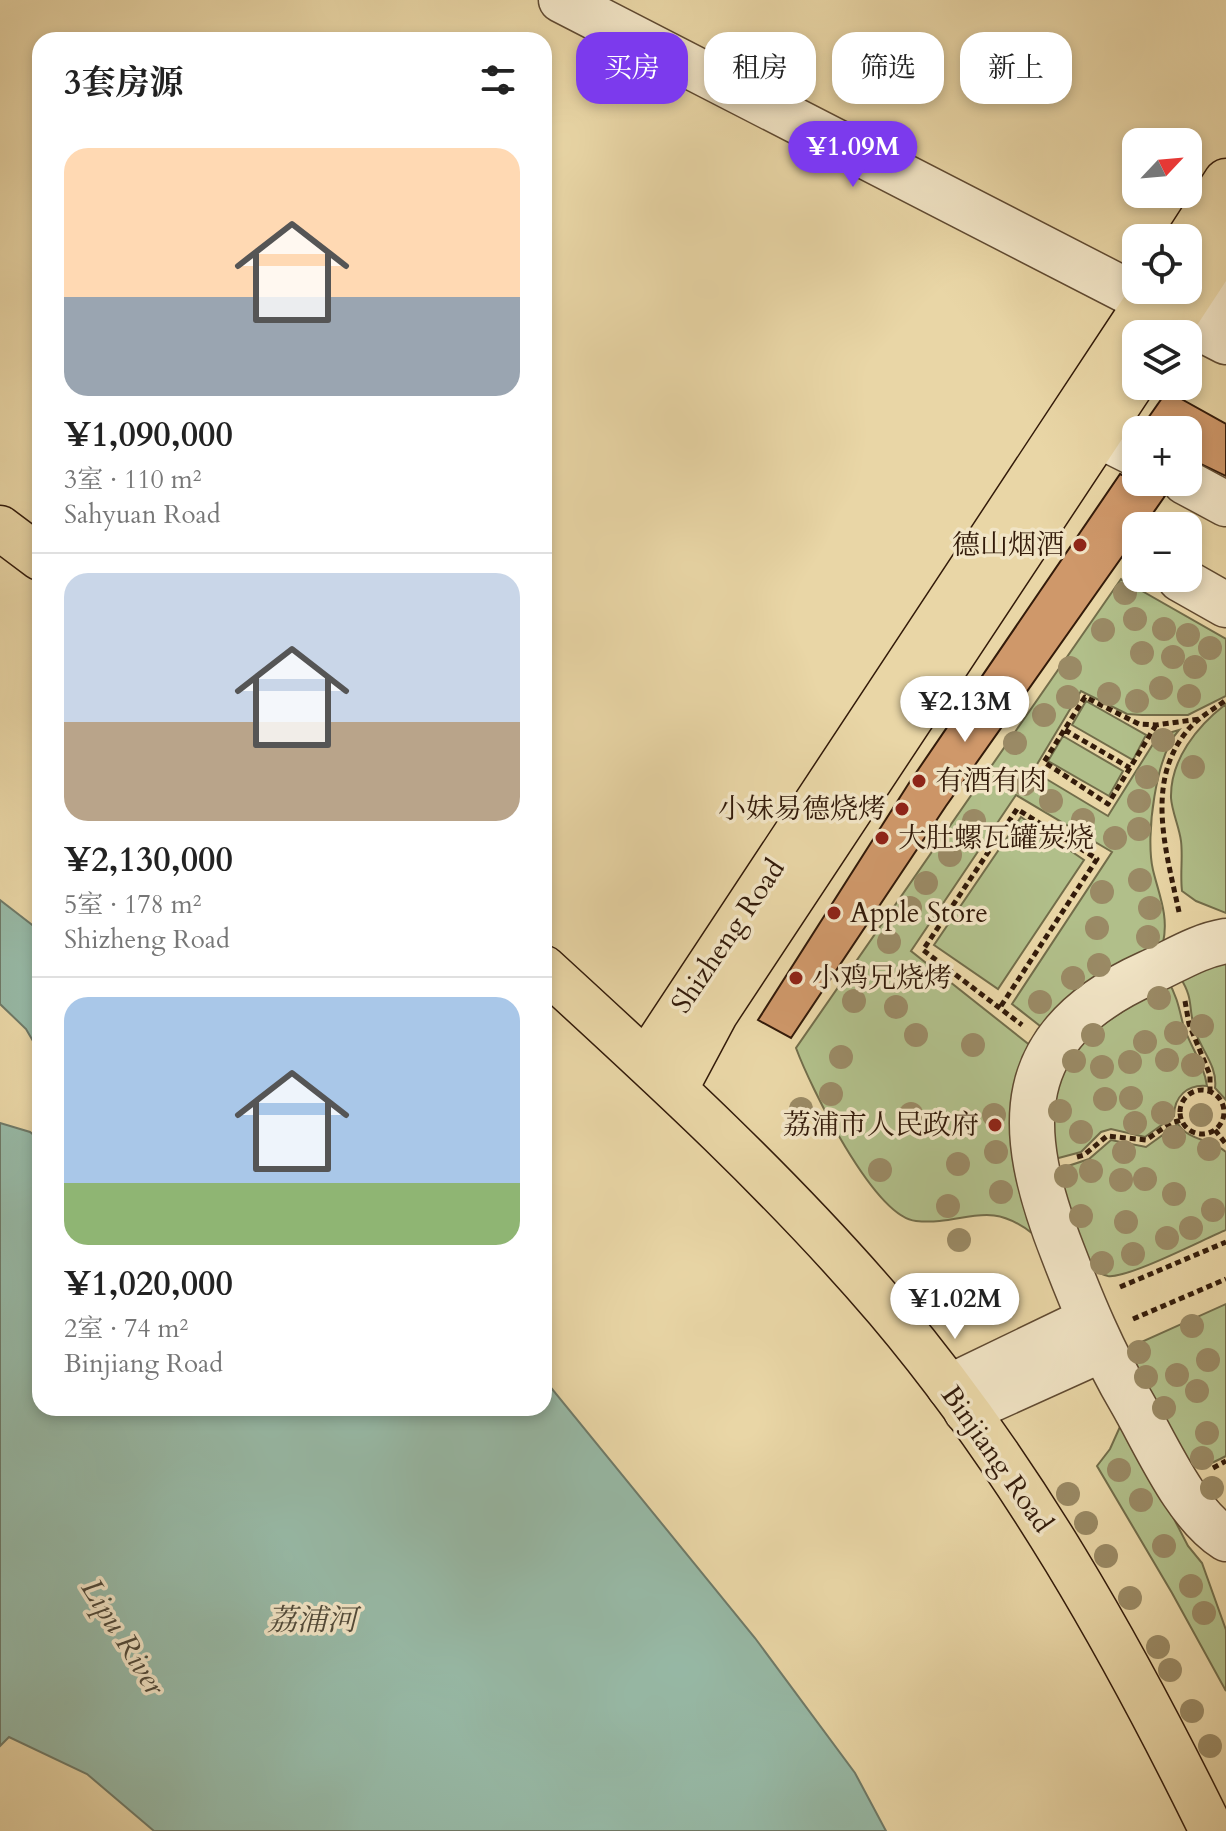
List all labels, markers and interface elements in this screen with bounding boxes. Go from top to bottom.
chip: 买房 [576,32,688,104]
chip: 租房 [704,32,816,104]
chip: 筛选 [832,32,944,104]
chip: 新上 [960,32,1072,104]
icon: filters [476,58,520,102]
text: 3套房源 [64,60,183,106]
pin: ¥1.09M [788,121,918,189]
north arrow [1122,128,1202,208]
map controls [1122,128,1202,592]
text: ¥1.09M [806,129,900,164]
icon: home [220,200,364,344]
button: locate [1122,224,1202,304]
button: layers [1122,320,1202,400]
text: ¥1,090,000 [64,412,233,458]
button: + [1122,416,1202,496]
text: 3室 · 110 m² [64,462,202,497]
text: Sahyuan Road [64,497,221,532]
button: − [1122,512,1202,592]
place label: 德山烟酒 [952,526,1064,564]
marker: 德山烟酒 [1071,536,1089,554]
icon: home [220,625,364,769]
pin: ¥2.13M [900,676,1030,744]
text: ¥2.13M [918,684,1012,719]
place label: 有酒有肉 [935,762,1047,800]
marker: 有酒有肉 [910,772,928,790]
place label: 小妹易德烧烤 [718,790,886,828]
marker: 小妹易德烧烤 [893,800,911,818]
place label: 大肚螺瓦罐炭烧 [898,819,1094,857]
marker: 大肚螺瓦罐炭烧 [873,829,891,847]
text: ¥2,130,000 [64,837,233,883]
street label: Shizheng Road [662,851,794,1021]
text: 5室 · 178 m² [64,887,202,922]
place label: Apple Store [850,894,988,932]
marker: Apple Store [825,904,843,922]
text: Shizheng Road [64,922,230,957]
place label: 小鸡兄烧烤 [812,959,952,997]
marker: 小鸡兄烧烤 [787,969,805,987]
icon: home [220,1049,364,1193]
place label: 荔浦市人民政府 [783,1106,979,1144]
marker: 荔浦市人民政府 [986,1116,1004,1134]
text: ¥1,020,000 [64,1261,233,1307]
pin: ¥1.02M [890,1273,1020,1341]
text: ¥1.02M [908,1281,1002,1316]
text: 2室 · 74 m² [64,1311,188,1346]
text: Binjiang Road [64,1346,223,1381]
street label: Binjiang Road [932,1378,1062,1540]
water label: Lipu River [71,1571,175,1704]
water label: 荔浦河 [267,1600,362,1641]

